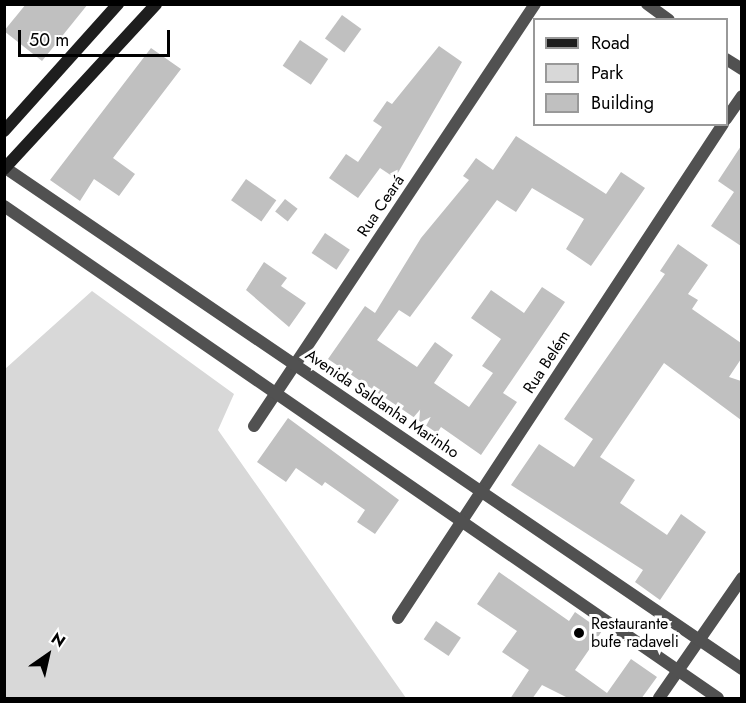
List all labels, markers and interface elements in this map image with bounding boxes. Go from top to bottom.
scale bar [21,18,172,56]
legend [533,18,728,126]
text: 50 m [29,27,69,53]
text: Road [591,30,630,56]
text: Park [591,60,623,86]
text: Building [591,90,654,116]
street label: Rua Ceará [353,172,409,240]
street label: Rua Belém [519,327,575,397]
street label: Avenida Saldanha Marinho [302,345,462,463]
place label: Restaurante bufe radaveli [591,614,679,652]
north arrow [18,625,78,685]
marker: Restaurante bufe radaveli [572,626,586,640]
text: N [47,627,70,653]

